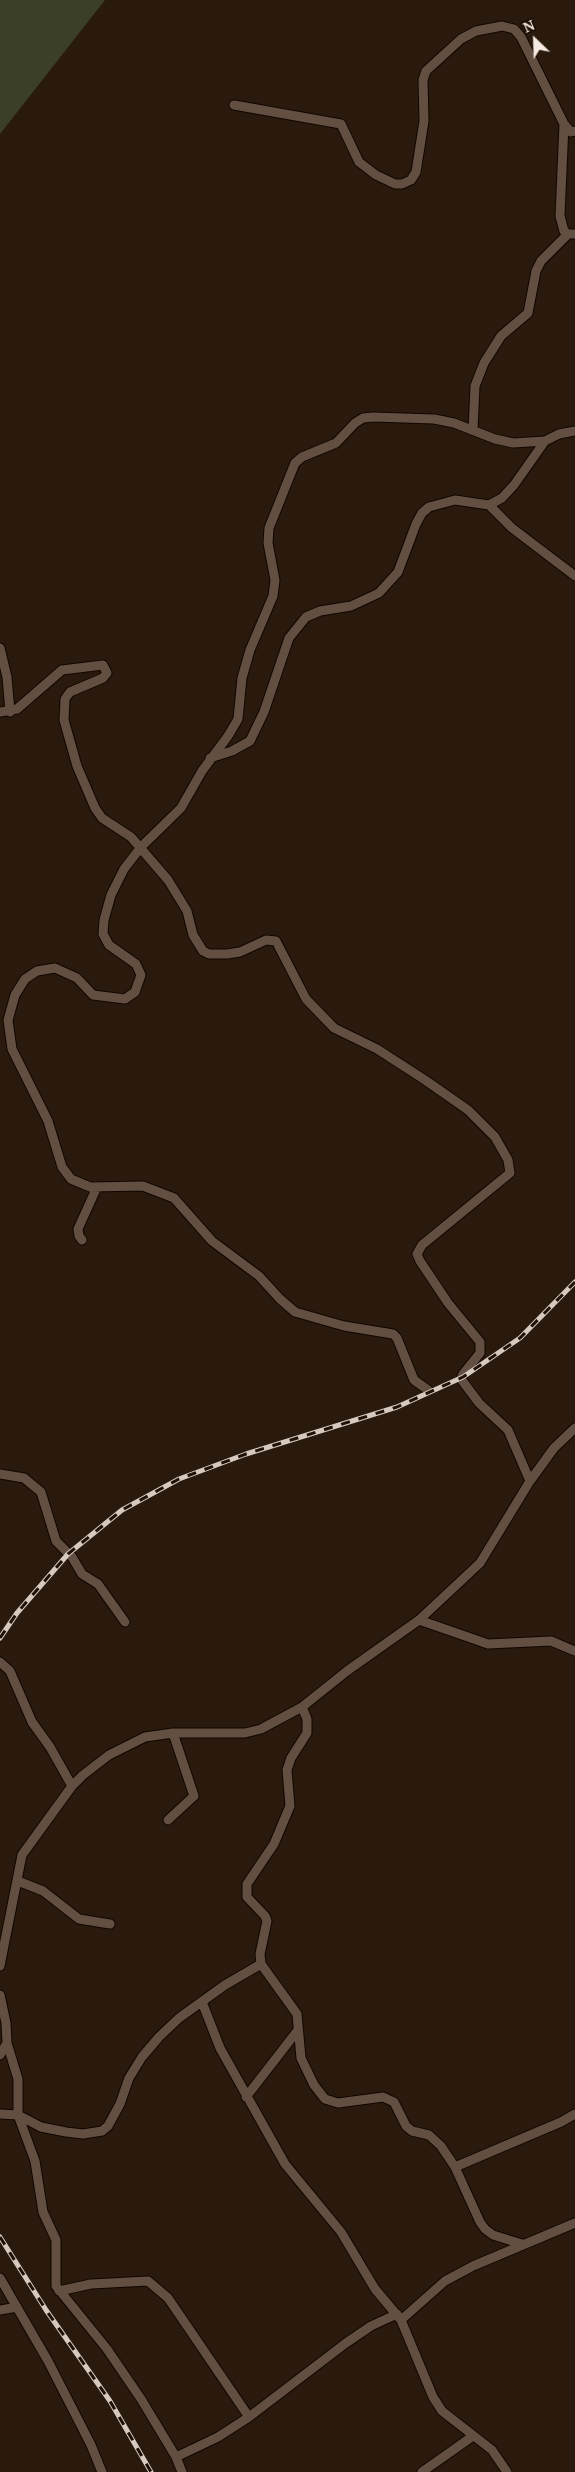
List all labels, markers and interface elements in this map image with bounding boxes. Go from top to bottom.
north arrow [510,15,560,65]
text: N [520,15,538,37]

